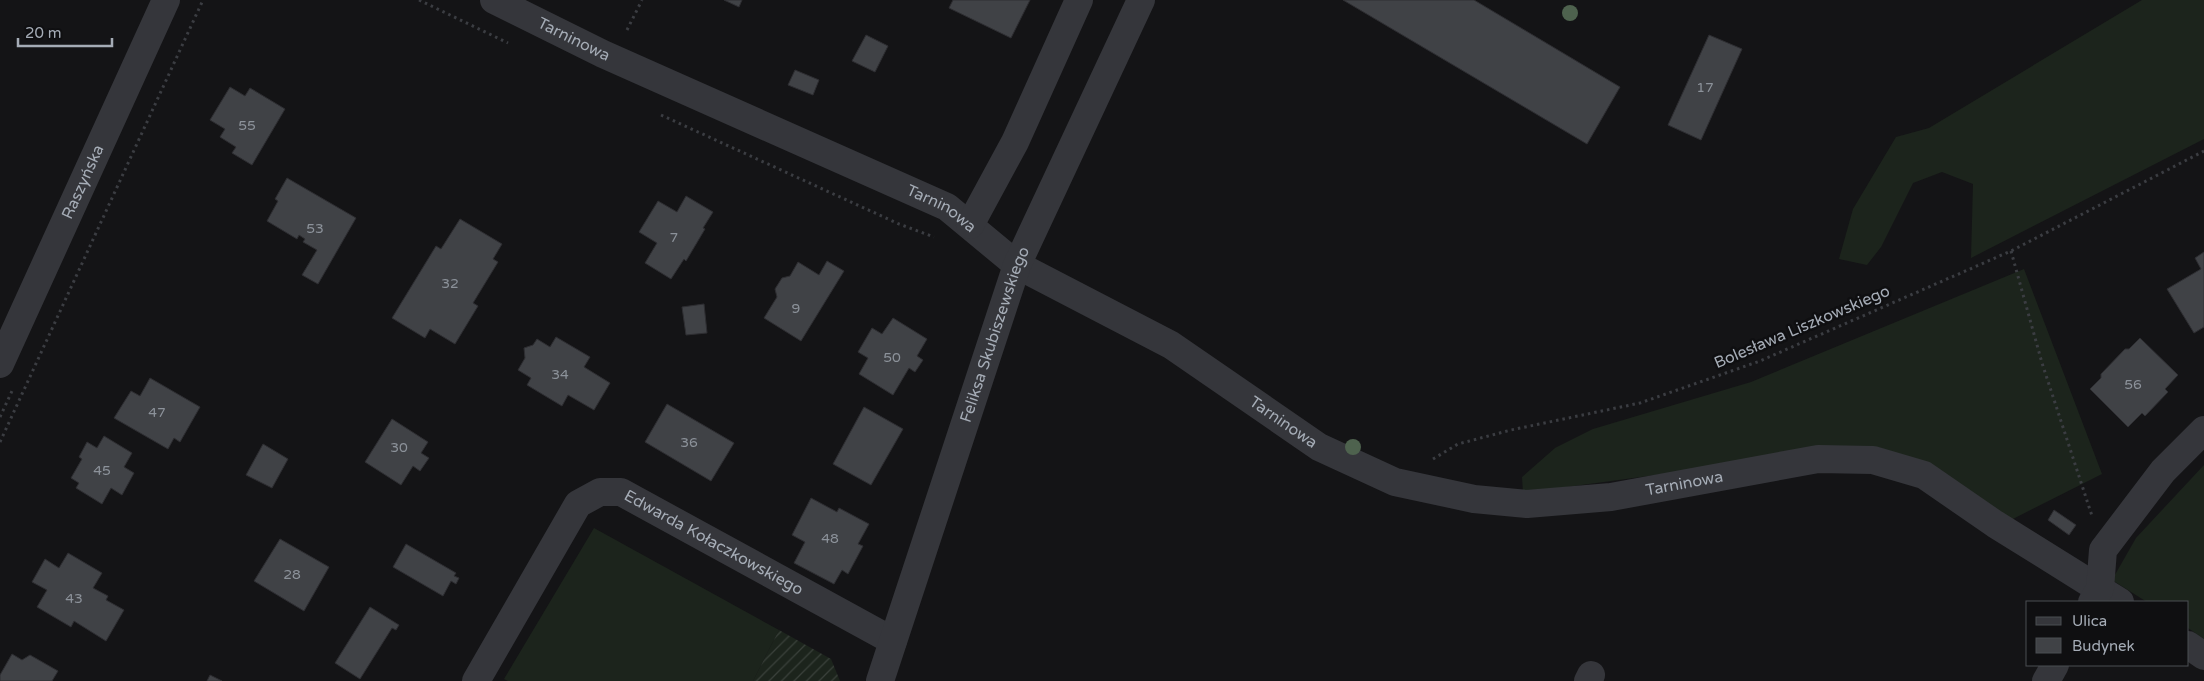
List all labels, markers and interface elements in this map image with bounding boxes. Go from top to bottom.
street label: Tarninowa [534,13,613,66]
scale bar [18,15,111,47]
text: 20 m [25,24,62,42]
house number: 17 [1696,79,1714,96]
house number: 55 [238,117,256,134]
street label: Raszyńska [57,142,109,222]
street label: Tarninowa [903,180,980,237]
house number: 53 [306,220,324,237]
house number: 7 [670,229,678,246]
street label: Feliksa Skubiszewskiego [956,243,1034,425]
house number: 32 [441,275,459,292]
street label: Bolesława Liszkowskiego [1711,281,1893,373]
house number: 9 [792,300,800,317]
house number: 50 [883,349,901,366]
house number: 34 [551,366,569,383]
house number: 56 [2124,376,2142,393]
street label: Tarninowa [1245,392,1321,453]
house number: 47 [148,404,166,421]
house number: 36 [680,434,698,451]
house number: 30 [390,439,408,456]
house number: 45 [93,462,111,479]
street label: Tarninowa [1644,467,1725,500]
street label: Edwarda Kołaczkowskiego [621,486,807,600]
house number: 48 [821,530,839,547]
house number: 28 [283,566,301,583]
house number: 43 [65,590,83,607]
legend [2026,601,2189,666]
text: Ulica [2072,612,2107,630]
text: Budynek [2072,637,2135,655]

